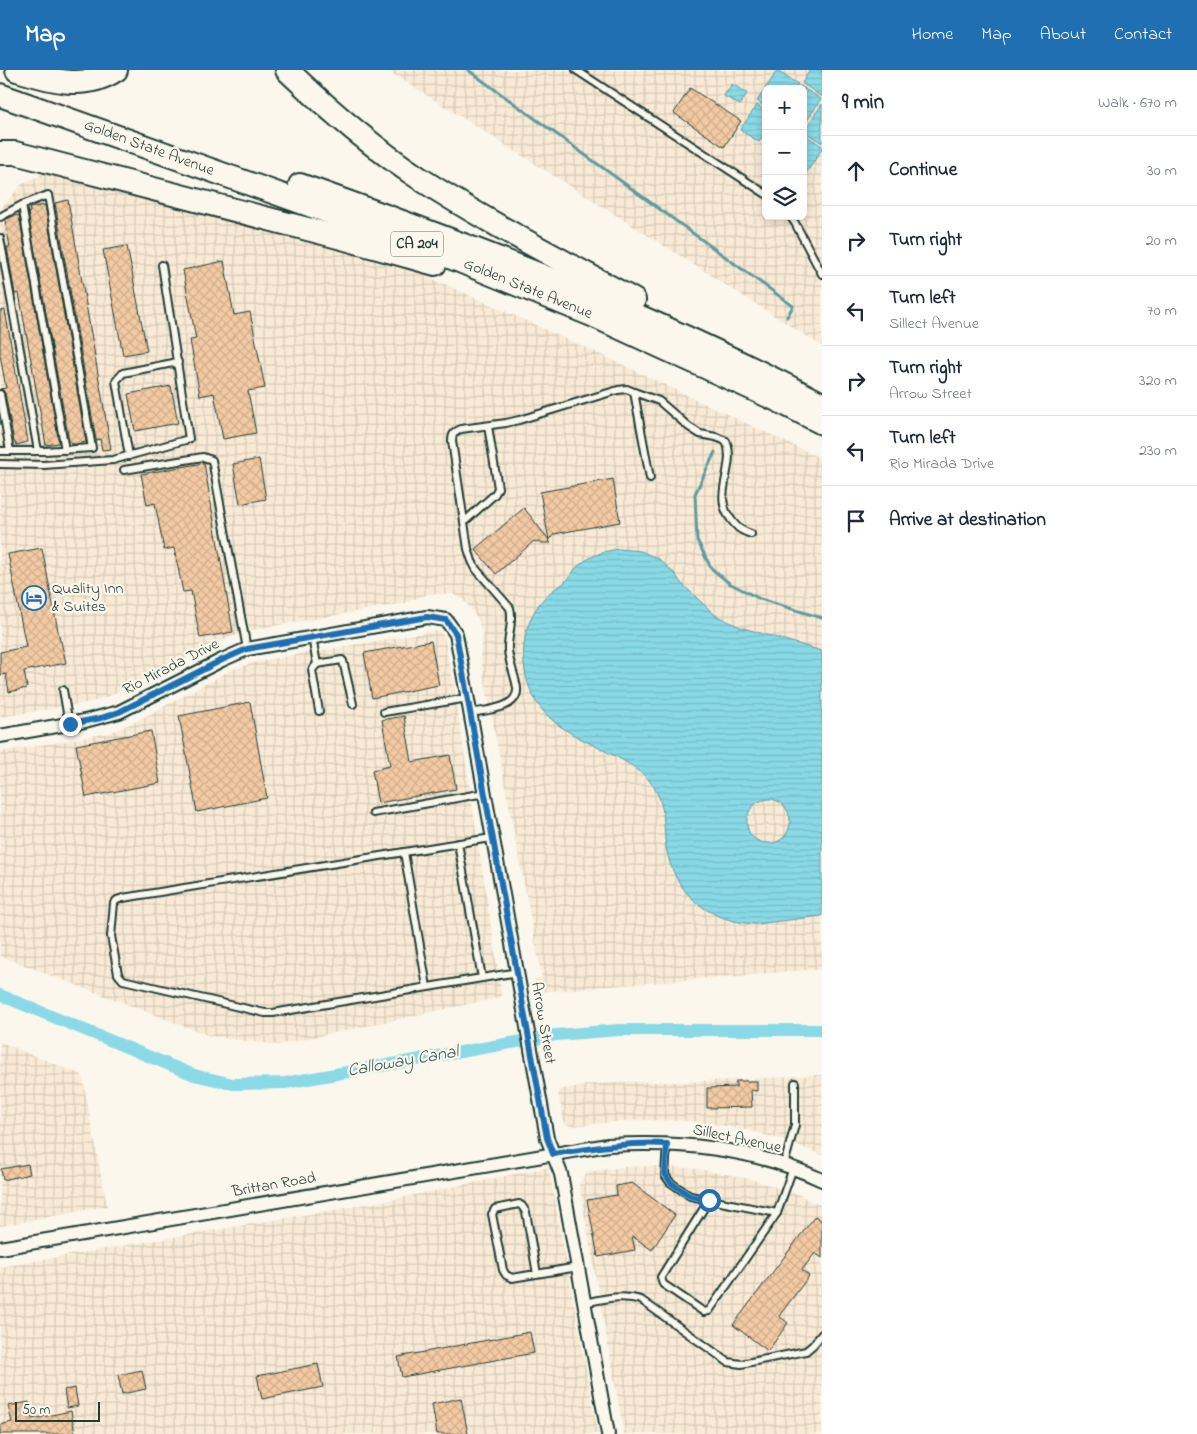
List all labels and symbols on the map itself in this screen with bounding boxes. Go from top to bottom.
street label: Golden State Avenue [80,113,218,183]
road number: CA 204 [391,232,443,256]
street label: Golden State Avenue [460,252,597,326]
place label: Quality Inn & Suites [52,577,124,619]
hotel icon: Quality Inn & Suites [21,585,47,611]
street label: Rio Mirada Drive [119,632,224,702]
route end [59,713,82,736]
street label: Arrow Street [524,980,562,1067]
water label: Calloway Canal [345,1039,462,1085]
street label: Sillect Avenue [690,1118,784,1160]
street label: Brittan Road [229,1166,318,1204]
route start [698,1189,721,1212]
scale bar [15,1399,100,1422]

